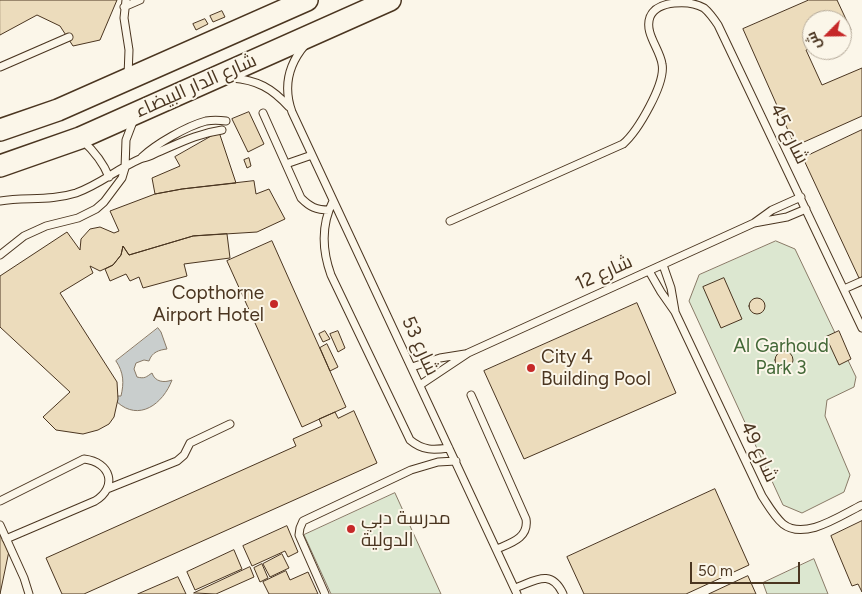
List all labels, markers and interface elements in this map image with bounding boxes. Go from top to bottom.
north arrow [802,10,852,60]
text: ش [802,29,825,52]
street label: شارع الدار البيضاء [132,49,260,123]
street label: شارع 45 [765,100,813,168]
street label: شارع 12 [572,250,636,296]
place label: Copthorne Airport Hotel [153,282,264,326]
marker: Copthorne Airport Hotel [268,298,280,310]
street label: شارع 53 [396,313,444,379]
park label: Al Garhoud Park 3 [733,335,829,379]
place label: City 4 Building Pool [541,346,651,390]
marker: City 4 Building Pool [525,362,537,374]
street label: شارع 49 [735,418,783,486]
place label: مدرسة دبي الدولية [361,507,451,551]
marker: مدرسة دبي الدولية [345,523,357,535]
scale bar [692,552,802,584]
text: 50 m [698,562,733,580]

